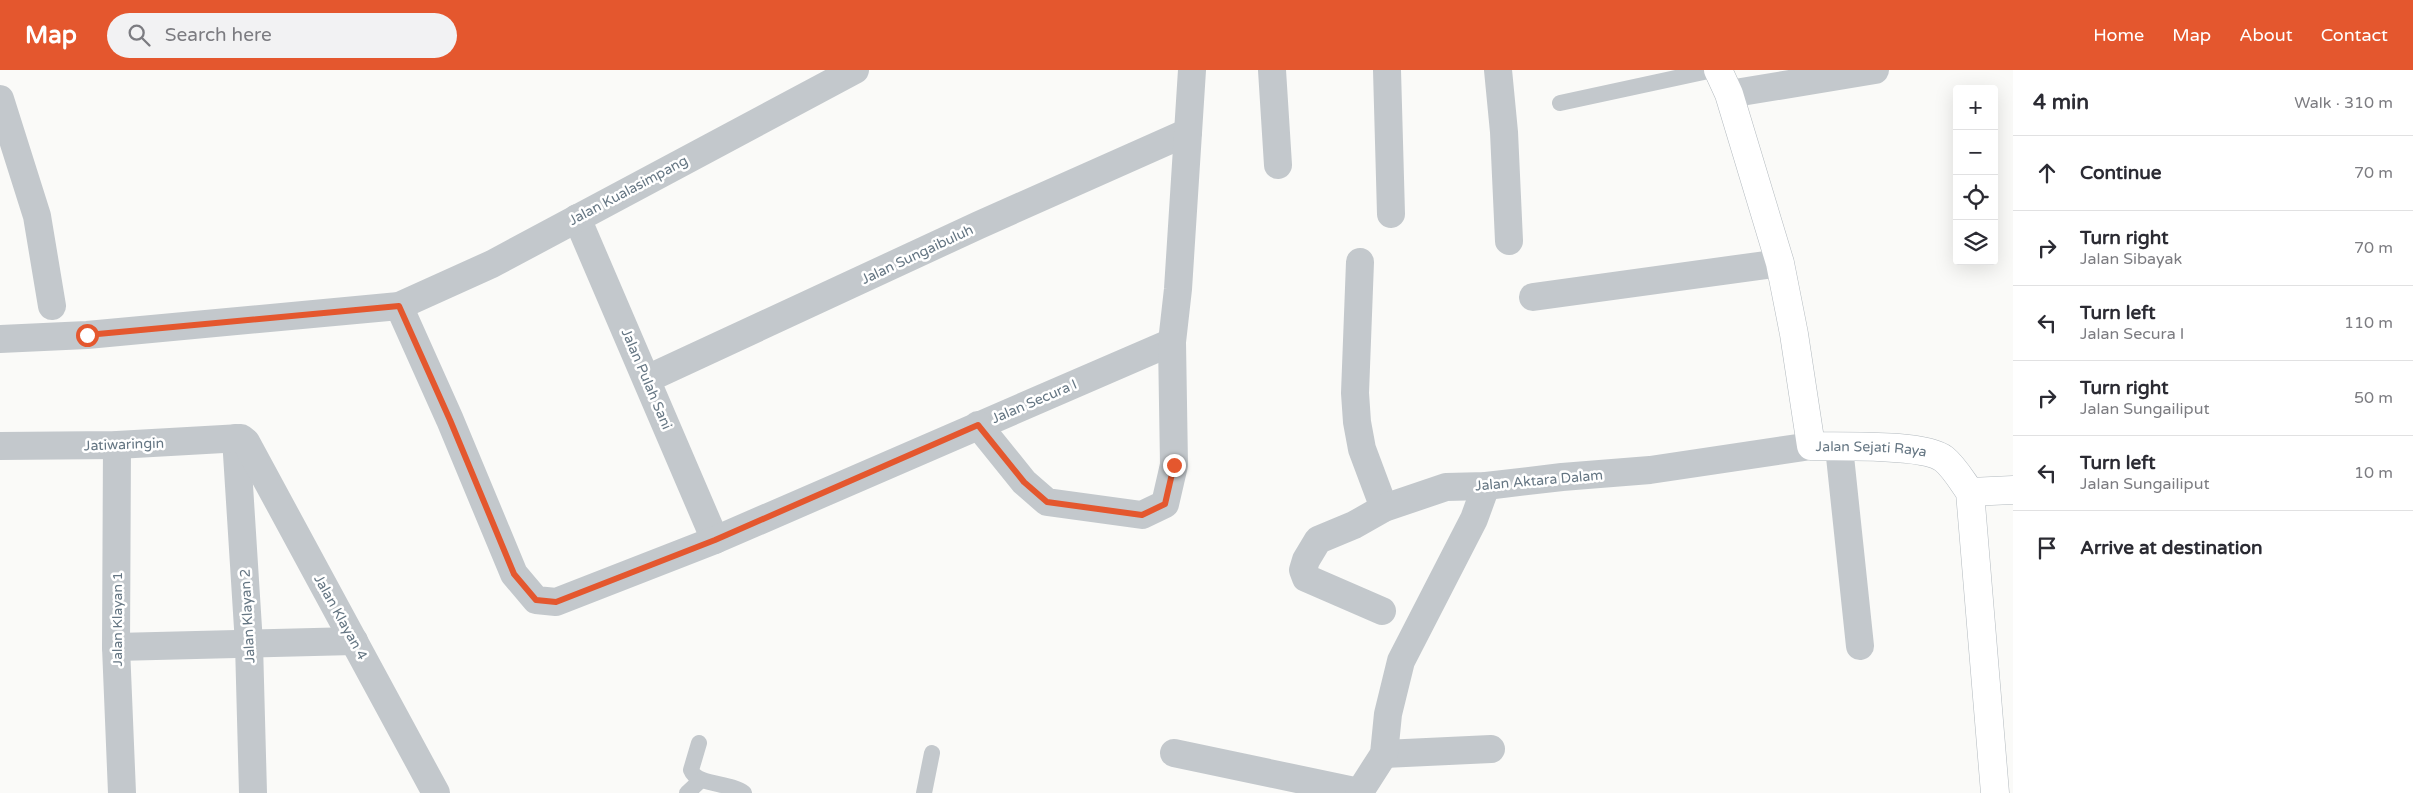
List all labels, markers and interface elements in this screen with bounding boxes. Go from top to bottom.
search box [107,13,457,58]
text: Map [25,21,77,50]
icon: search [125,21,153,49]
text: Search here [165,24,272,46]
text: Home [2093,24,2144,46]
text: Map [2172,24,2211,46]
text: About [2239,24,2293,46]
text: Contact [2321,24,2388,46]
map controls [1953,85,1998,265]
button: + [1953,85,1998,130]
text: 4 min [2033,90,2089,115]
text: Walk · 310 m [2294,93,2393,113]
button: − [1953,130,1998,175]
street label: Jalan Kualasimpang [566,152,691,229]
icon: ahead [2033,159,2061,187]
text: Continue [2080,162,2162,184]
text: 70 m [2354,163,2393,183]
button: locate [1953,175,1998,220]
button: layers [1953,220,1998,265]
street label: Jalan Sungaibuluh [859,221,976,288]
text: Turn right [2080,227,2168,249]
icon: right [2033,234,2061,262]
text: 70 m [2354,238,2393,258]
text: Jalan Sibayak [2080,249,2182,269]
text: Turn left [2080,302,2156,324]
icon: left [2033,309,2061,337]
text: 110 m [2344,313,2393,333]
route start [76,324,99,347]
text: Jalan Secura I [2080,324,2184,344]
street label: Jalan Pulah Sani [618,326,675,432]
street label: Jalan Secura I [989,376,1080,427]
text: Turn right [2080,377,2168,399]
icon: right [2033,384,2061,412]
text: 50 m [2354,388,2393,408]
text: Jalan Sungailiput [2080,399,2210,419]
street label: Jatiwaringin [84,435,164,454]
street label: Jalan Sejati Raya [1816,438,1928,461]
text: Turn left [2080,452,2156,474]
route end [1163,454,1186,477]
icon: left [2033,459,2061,487]
text: 10 m [2354,463,2393,483]
street label: Jalan Aktara Dalam [1474,466,1604,495]
text: Jalan Sungailiput [2080,474,2210,494]
icon: arrive [2033,534,2061,562]
text: Arrive at destination [2080,537,2263,559]
street label: Jalan Klayan 2 [237,568,258,664]
street label: Jalan Klayan 1 [109,572,126,666]
street label: Jalan Klayan 4 [310,572,371,663]

